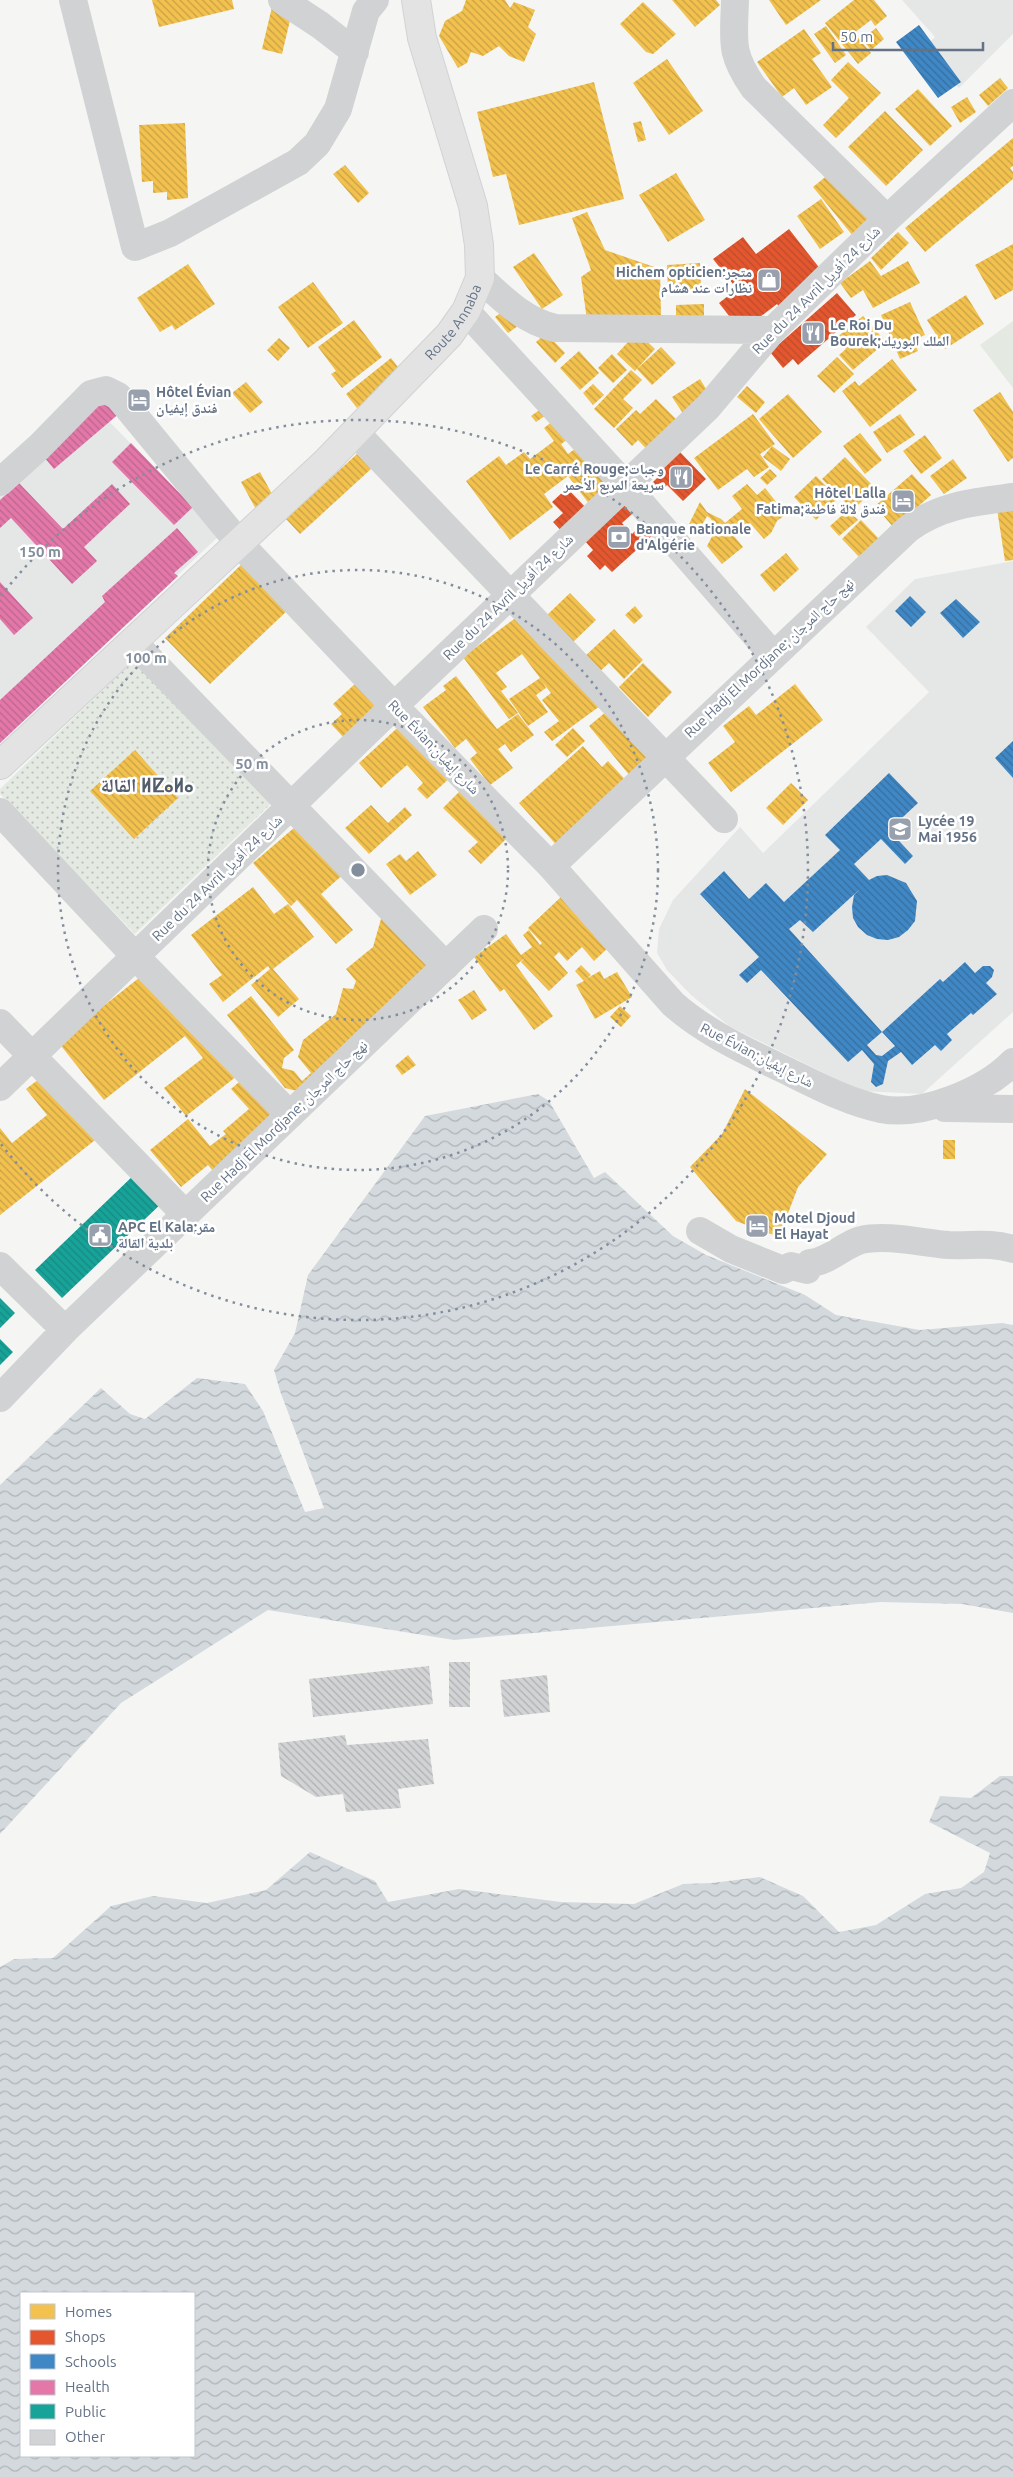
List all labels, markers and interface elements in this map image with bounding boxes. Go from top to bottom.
scale bar [833,20,983,52]
text: 50 m [840,28,873,45]
street label: Rue du 24 Avril شارع 24 أفريل [749,223,885,359]
place label: Hichem opticien;متجر نظارات عند هشام [616,264,752,298]
shop icon: Hichem opticien;متجر نظارات عند هشام [756,267,782,293]
street label: Route Annaba [421,282,484,363]
place label: Le Roi Du Bourek;الملك البوريك [830,317,949,350]
restaurant icon: Le Roi Du Bourek;الملك البوريك [800,320,826,346]
place label: Hôtel Évian فندق إيفيان [156,383,231,417]
hotel icon: Hôtel Évian فندق إيفيان [126,387,152,413]
place label: Le Carré Rouge;وجبات سريعة المربع الأحمر [525,461,664,495]
restaurant icon: Le Carré Rouge;وجبات سريعة المربع الأحمر [668,464,694,490]
place label: Hôtel Lalla Fatima;فندق لالة فاطمة [756,485,886,518]
hotel icon: Hôtel Lalla Fatima;فندق لالة فاطمة [890,488,916,514]
place label: Banque nationale d'Algérie [636,521,751,553]
bank icon: Banque nationale d'Algérie [606,524,632,550]
street label: Rue du 24 Avril شارع 24 أفريل [440,531,578,665]
text: 150 m [19,543,61,560]
street label: Rue Hadj El Mordjane; نهج حاج المرجان [681,575,858,742]
text: 100 m [125,649,167,666]
street label: Rue Évian;شارع إيفيان [384,696,484,799]
text: 50 m [235,755,269,772]
district label: القالة ⵍⵇⴰⵍⴰ [101,774,193,796]
street label: Rue du 24 Avril شارع 24 أفريل [149,812,287,946]
place label: Lycée 19 Mai 1956 [918,813,977,845]
school or university icon: Lycée 19 Mai 1956 [887,816,913,842]
centre of rings [349,861,367,879]
street label: Rue Évian;شارع إيفيان [697,1019,817,1092]
street label: Rue Hadj El Mordjane; نهج حاج المرجان [197,1037,372,1207]
place label: Motel Djoud El Hayat [774,1210,855,1242]
hotel icon: Motel Djoud El Hayat [744,1213,770,1239]
place label: APC El Kala;مقر بلدية القالة [118,1219,215,1252]
public building icon: APC El Kala;مقر بلدية القالة [87,1222,113,1248]
legend [20,2292,195,2457]
text: Homes [65,2303,112,2320]
text: Shops [65,2328,106,2345]
text: Schools [65,2353,116,2370]
text: Health [65,2378,110,2395]
text: Public [65,2403,106,2420]
text: Other [65,2428,105,2445]

